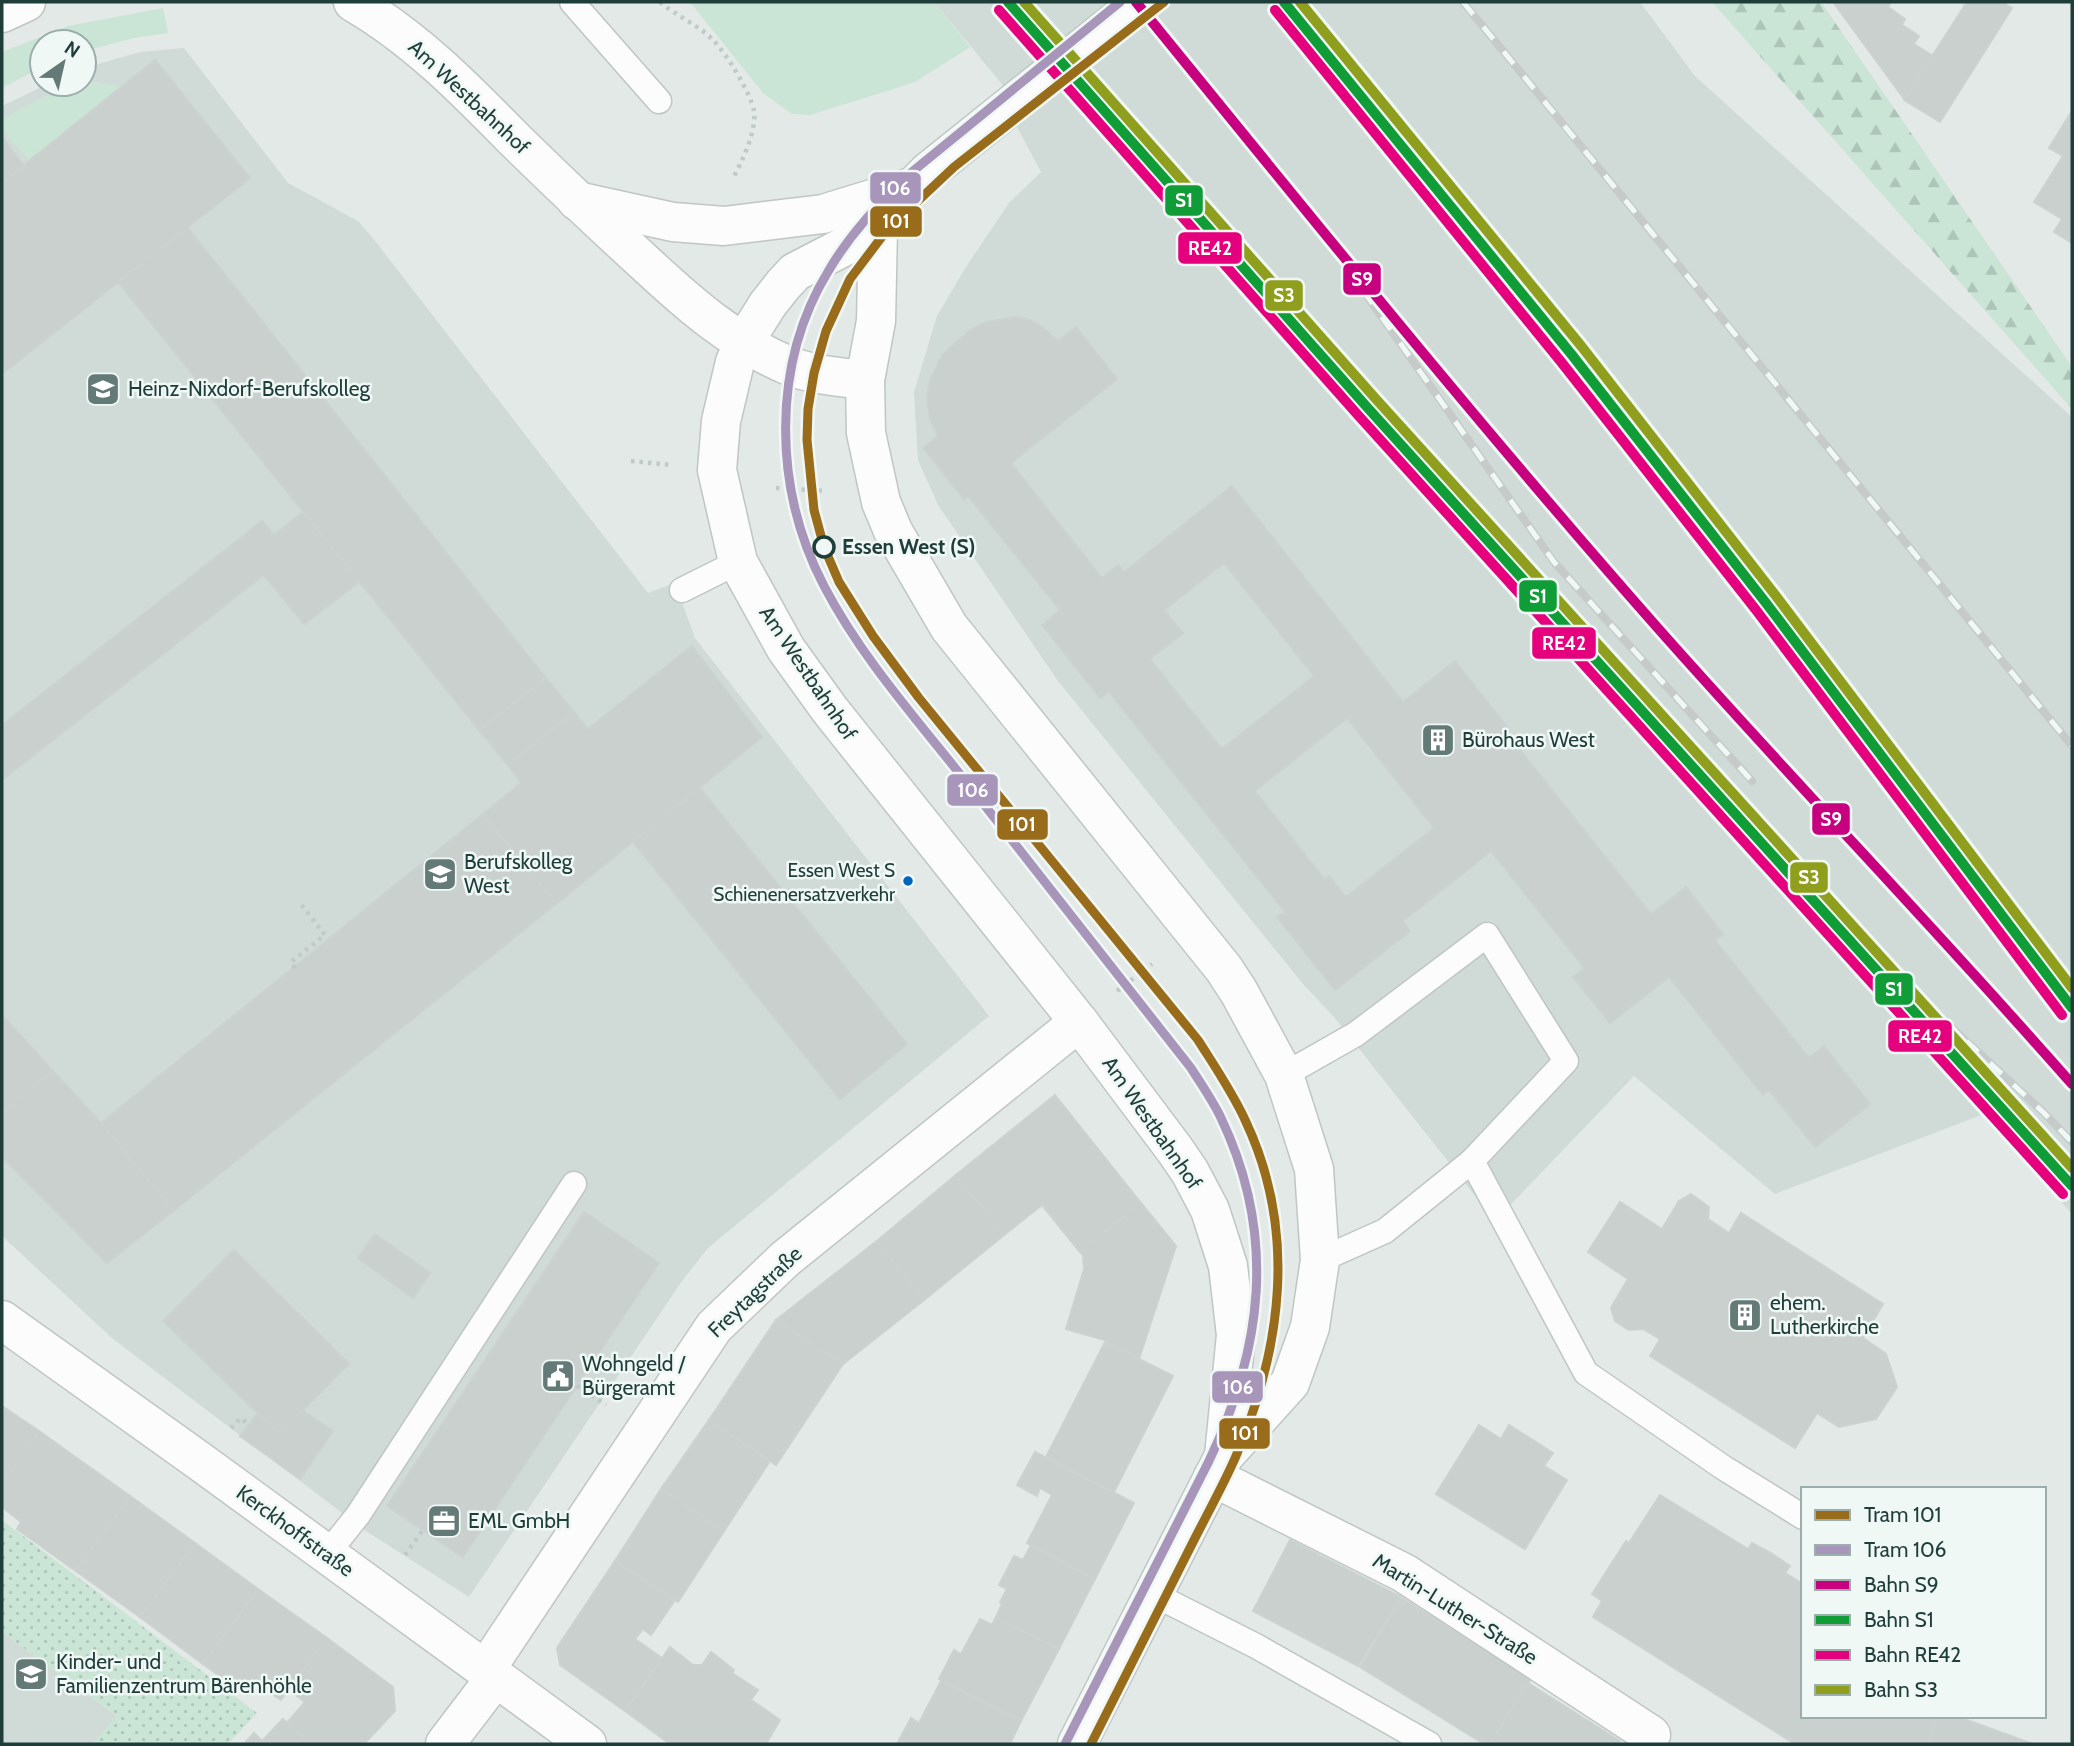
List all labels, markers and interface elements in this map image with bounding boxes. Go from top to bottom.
north arrow [28,28,98,98]
street label: Am Westbahnhof [404,34,535,159]
text: N [60,36,84,63]
line badge: 106 [869,171,922,205]
text: 106 [879,177,911,200]
line badge: S1 [1164,184,1204,217]
text: S1 [1175,189,1193,212]
line badge: 101 [869,205,923,238]
text: 101 [882,210,910,233]
line badge: RE42 [1177,231,1243,265]
text: RE42 [1188,237,1232,260]
line badge: S9 [1342,262,1382,296]
text: S9 [1351,268,1373,291]
line badge: S3 [1264,279,1304,312]
text: S3 [1273,284,1295,307]
school or university icon: Heinz-Nixdorf-Berufskolleg [84,370,122,408]
place label: Heinz-Nixdorf-Berufskolleg [128,376,370,401]
place label: Essen West (S) [842,534,975,559]
marker: Essen West (S) [813,536,835,558]
line badge: S1 [1518,579,1558,613]
text: S1 [1529,585,1547,608]
street label: Am Westbahnhof [754,601,862,745]
line badge: RE42 [1531,626,1597,660]
text: RE42 [1542,632,1586,655]
building icon: Bürohaus West [1419,721,1457,759]
place label: Bürohaus West [1462,727,1595,752]
line badge: 106 [946,773,999,807]
text: 106 [957,779,989,802]
line badge: S9 [1811,802,1851,836]
line badge: 101 [996,808,1049,841]
text: S9 [1820,808,1842,831]
text: 101 [1008,813,1036,836]
place label: Berufskolleg West [464,849,573,898]
school or university icon: Berufskolleg West [421,855,459,893]
place label: Essen West S Schienenersatzverkehr [713,859,895,906]
line badge: S3 [1789,861,1829,894]
text: S3 [1798,866,1820,889]
marker: Essen West S Schienenersatzverkehr [901,874,915,888]
line badge: S1 [1874,972,1914,1006]
text: S1 [1885,978,1903,1001]
line badge: RE42 [1887,1019,1953,1053]
text: RE42 [1898,1025,1942,1048]
street label: Am Westbahnhof [1097,1052,1207,1194]
street label: Freytagstraße [703,1241,807,1342]
place label: ehem. Lutherkirche [1770,1290,1879,1339]
building icon: ehem. Lutherkirche [1726,1296,1764,1334]
place label: Wohngeld / Bürgeramt [582,1351,686,1400]
public building icon: Wohngeld / Bürgeramt [539,1357,577,1395]
line badge: 106 [1211,1370,1264,1404]
text: 106 [1222,1376,1254,1399]
line badge: 101 [1218,1417,1271,1450]
text: 101 [1231,1422,1259,1445]
street label: Kerckhoffstraße [232,1480,359,1582]
legend [1801,1487,2046,1718]
office icon: EML GmbH [425,1502,463,1540]
text: Tram 101 [1864,1502,1941,1527]
place label: EML GmbH [468,1508,570,1533]
text: Tram 106 [1864,1537,1947,1562]
street label: Martin-Luther-Straße [1368,1548,1542,1670]
text: Bahn S9 [1864,1572,1939,1597]
text: Bahn S1 [1864,1607,1934,1632]
text: Bahn RE42 [1864,1642,1961,1667]
place label: Kinder- und Familienzentrum Bärenhöhle [56,1649,312,1698]
school or university icon: Kinder- und Familienzentrum Bärenhöhle [12,1655,50,1693]
text: Bahn S3 [1864,1677,1938,1702]

